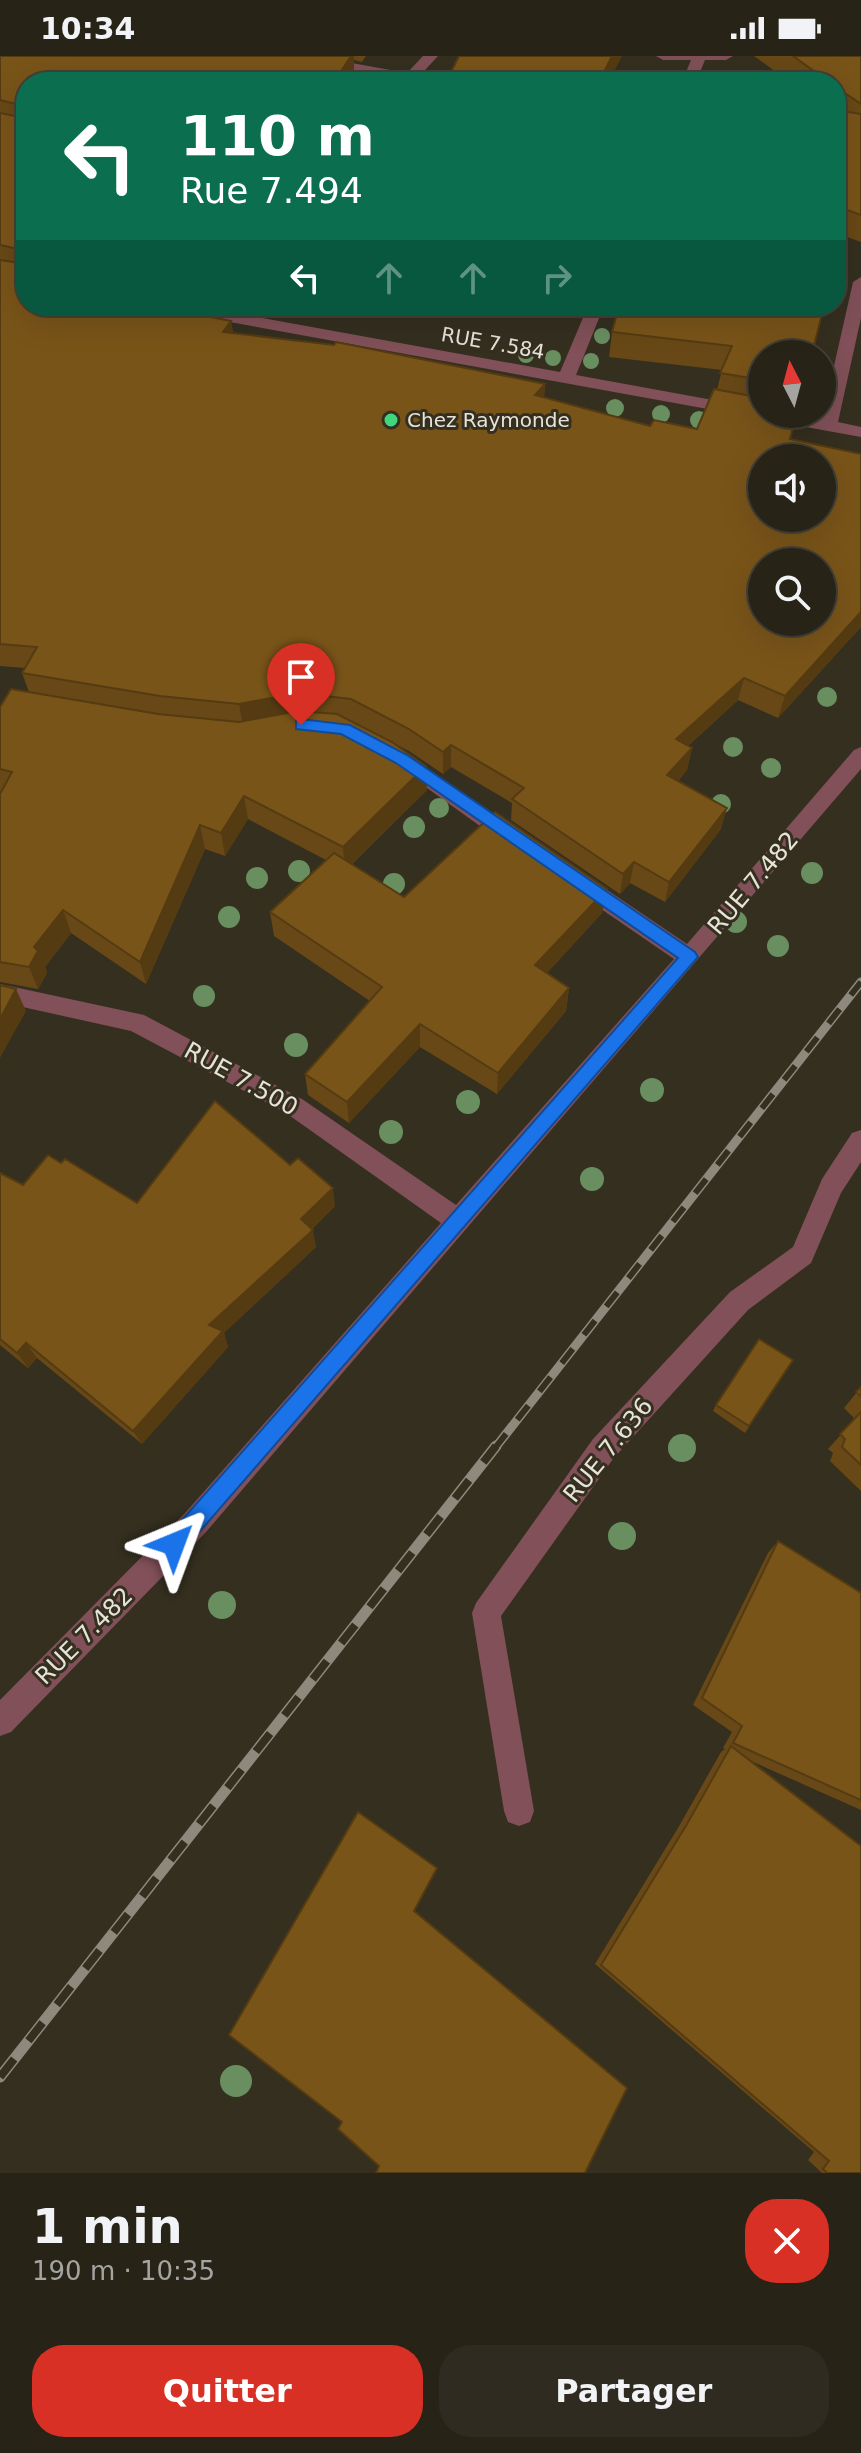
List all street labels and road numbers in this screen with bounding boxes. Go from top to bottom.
street label: RUE 7.584 [439,322,547,364]
street label: RUE 7.482 [702,826,804,940]
street label: RUE 7.500 [179,1036,303,1122]
street label: RUE 7.636 [558,1392,658,1508]
street label: RUE 7.482 [30,1582,138,1690]

